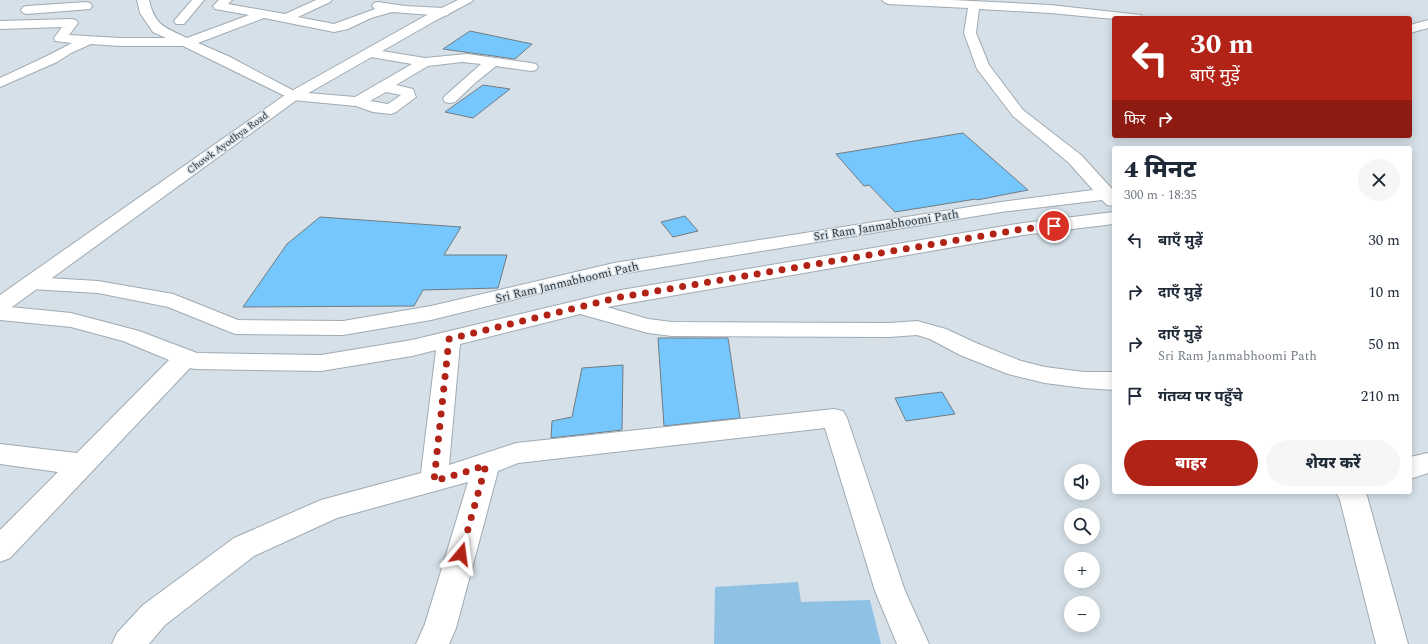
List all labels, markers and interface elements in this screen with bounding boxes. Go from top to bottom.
text: 30 m [1190,23,1254,66]
icon: left [1124,32,1176,84]
text: बाएँ मुड़ें [1190,62,1240,89]
street label: Chowk Ayodhya Road [183,107,272,178]
text: फिर [1124,108,1146,131]
icon: right [1154,108,1176,130]
text: 4 मिनट [1124,152,1196,188]
button: close [1358,159,1400,201]
text: 300 m · 18:35 [1124,185,1197,205]
street label: Sri Ram Janmabhoomi Path [812,205,960,246]
pin [1037,209,1071,243]
icon: arrive [1043,215,1065,237]
icon: left [1124,229,1146,251]
text: बाएँ मुड़ें [1158,229,1203,252]
text: 30 m [1368,229,1400,252]
street label: Sri Ram Janmabhoomi Path [494,257,641,308]
icon: right [1124,281,1146,303]
text: दाएँ मुड़ें [1158,281,1202,304]
text: 10 m [1368,281,1400,304]
text: दाएँ मुड़ें [1158,323,1202,346]
icon: right [1124,333,1146,355]
text: 50 m [1368,333,1400,356]
text: Sri Ram Janmabhoomi Path [1158,346,1317,366]
icon: arrive [1124,385,1146,407]
text: गंतव्य पर पहुँचे [1158,385,1243,408]
text: 210 m [1361,385,1400,408]
button: बाहर [1124,440,1258,486]
button: शेयर करें [1266,440,1400,486]
map controls [1064,464,1100,632]
button: sound [1064,464,1100,500]
button: search [1064,508,1100,544]
position arrow [440,533,482,575]
button: + [1064,552,1100,588]
button: − [1064,596,1100,632]

